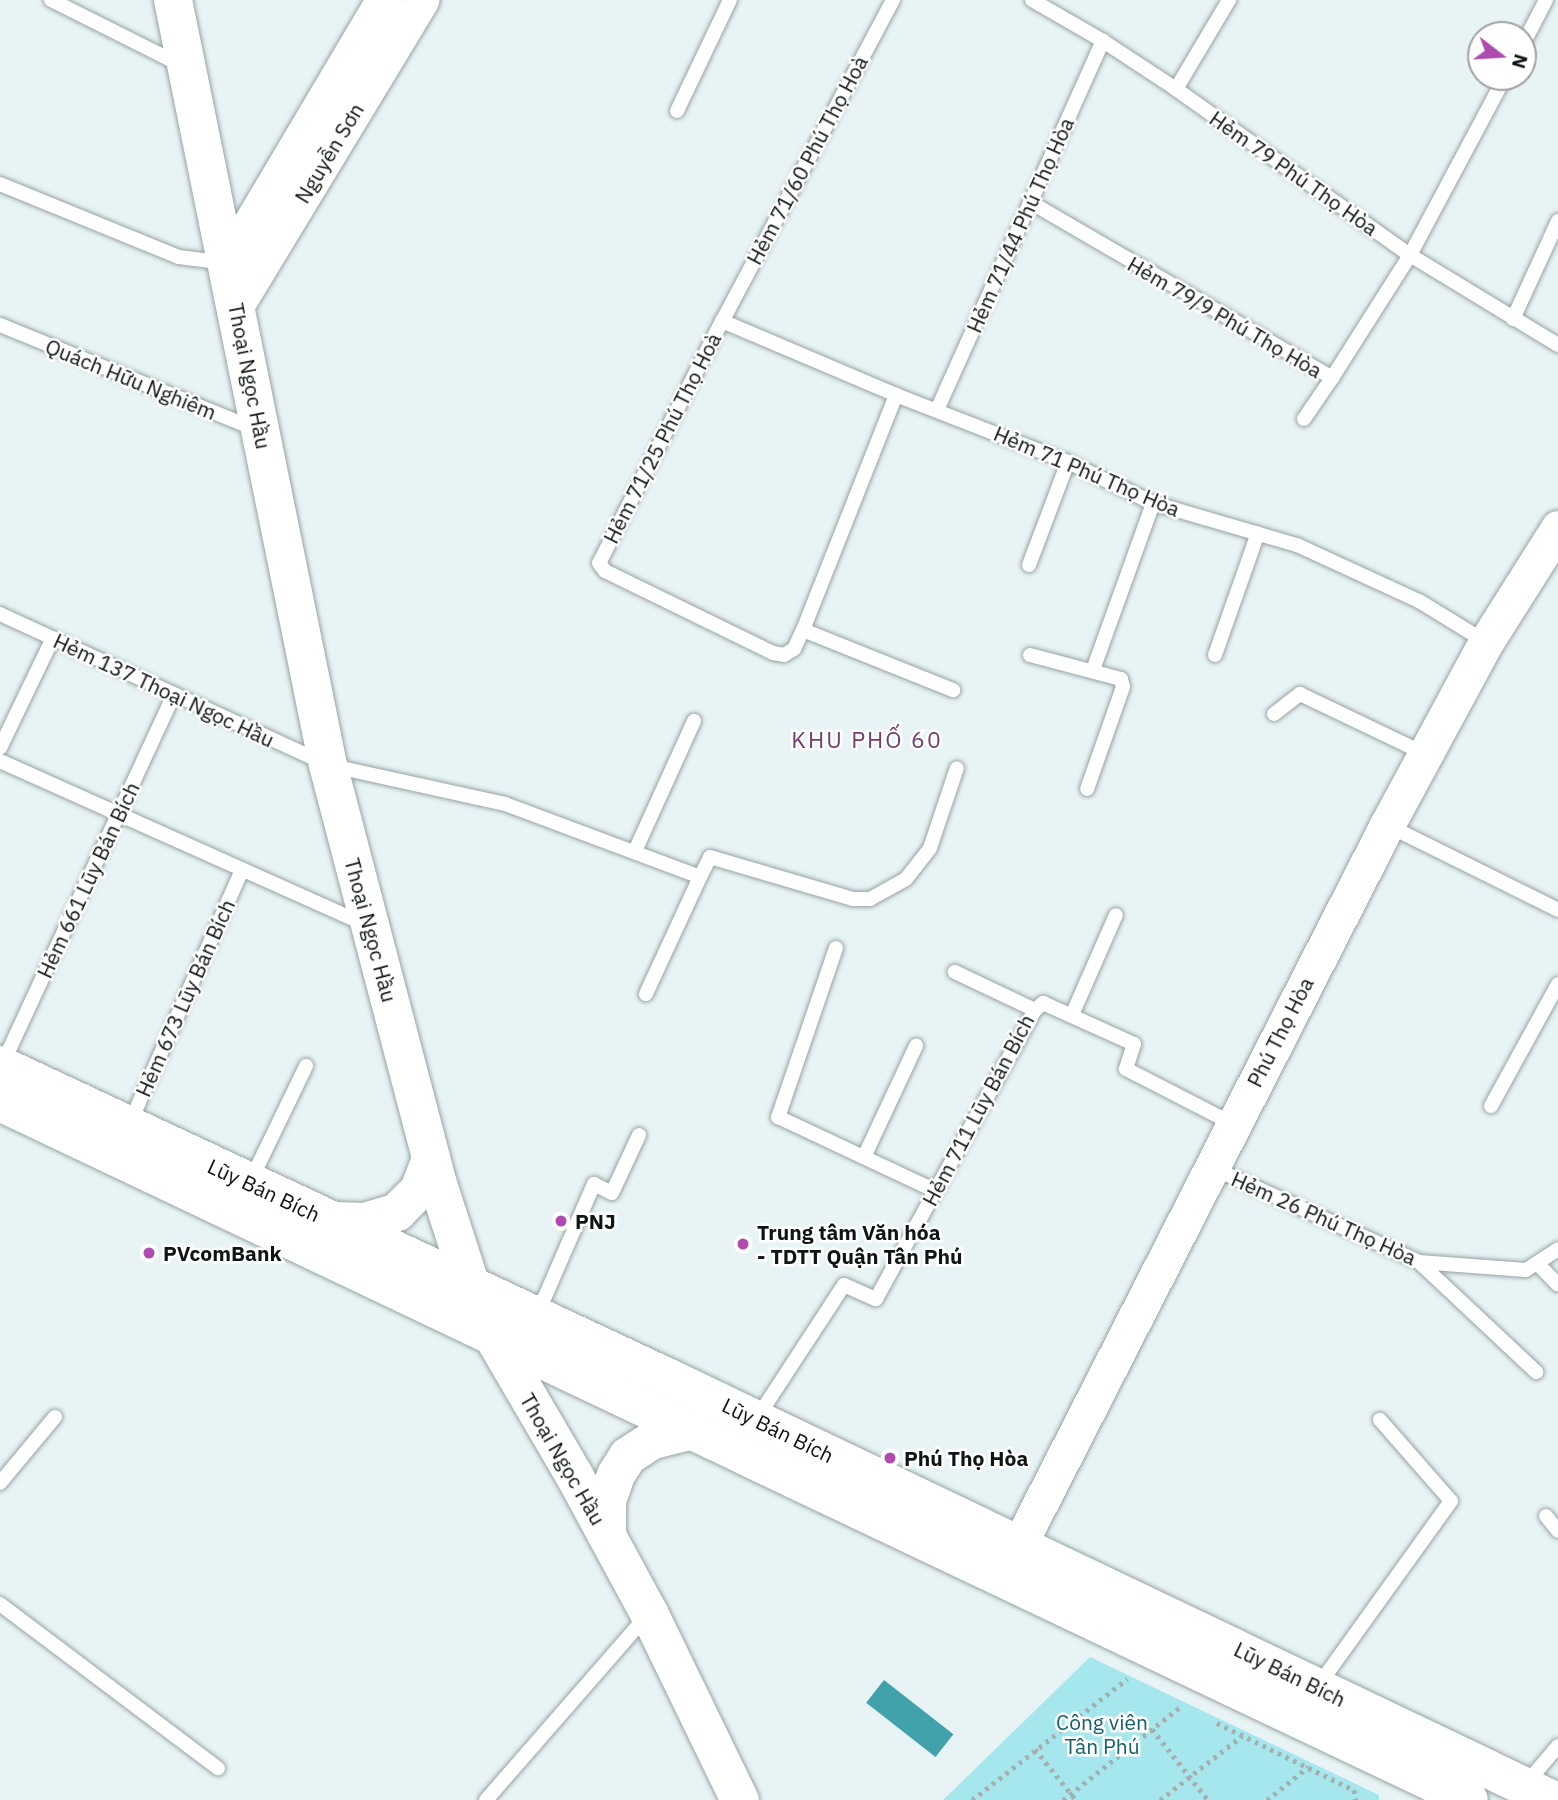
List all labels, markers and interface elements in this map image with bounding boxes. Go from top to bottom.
north arrow [1467,21,1537,91]
street label: Hẻm 71/60 Phú Thọ Hoà [741,51,873,269]
text: N [1507,51,1534,72]
street label: Nguyễn Sơn [289,98,369,208]
street label: Hẻm 79 Phú Thọ Hòa [1205,105,1383,241]
street label: Hẻm 71/44 Phú Thọ Hòa [961,113,1079,337]
street label: Hẻm 79/9 Phú Thọ Hòa [1123,251,1327,383]
street label: Thoại Ngọc Hầu [223,301,277,451]
street label: Hẻm 71/25 Phú Thọ Hoà [598,328,726,548]
street label: Quách Hữu Nghiêm [42,333,220,425]
street label: Hẻm 71 Phú Thọ Hòa [990,420,1184,522]
street label: Hẻm 137 Thoại Ngọc Hầu [50,628,278,752]
district label: KHU PHỐ 60 [793,725,941,753]
street label: Hẻm 661 Lũy Bán Bích [31,778,145,982]
street label: Thoại Ngọc Hầu [340,855,402,1005]
street label: Hẻm 673 Lũy Bán Bích [130,895,240,1101]
street label: Phú Thọ Hòa [1242,973,1318,1091]
street label: Hẻm 711 Lũy Bán Bích [917,1010,1039,1210]
street label: Lũy Bán Bích [204,1153,324,1227]
street label: Hẻm 26 Phú Thọ Hòa [1228,1166,1420,1270]
place label: PNJ [575,1208,616,1234]
marker: PNJ [553,1213,569,1229]
place label: Trung tâm Văn hóa - TDTT Quận Tân Phú [757,1219,963,1269]
marker: Trung tâm Văn hóa - TDTT Quận Tân Phú [735,1236,751,1252]
place label: PVcomBank [163,1240,282,1266]
marker: PVcomBank [141,1245,157,1261]
street label: Thoại Ngọc Hầu [515,1389,611,1529]
street label: Lũy Bán Bích [718,1392,838,1468]
place label: Phú Thọ Hòa [904,1445,1028,1471]
marker: Phú Thọ Hòa [882,1450,898,1466]
street label: Lũy Bán Bích [1230,1636,1350,1712]
park label: Công viên Tân Phú [1056,1709,1148,1759]

